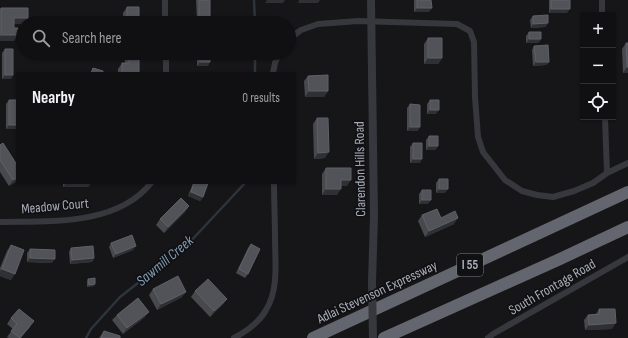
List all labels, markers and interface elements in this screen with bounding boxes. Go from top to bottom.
map controls [580,12,616,120]
button: + [580,12,616,48]
search box [16,16,296,60]
icon: search [30,27,52,49]
text: Search here [62,29,122,48]
button: − [580,48,616,84]
button: locate [580,84,616,120]
text: Nearby [32,88,75,108]
text: 0 results [242,90,280,106]
street label: Clarendon Hills Road [351,121,369,217]
street label: Meadow Court [20,195,90,217]
water label: Sawmill Creek [132,231,198,290]
road number: I 55 [457,254,483,276]
street label: South Frontage Road [506,255,599,319]
street label: Adlai Stevenson Expressway [313,256,440,328]

